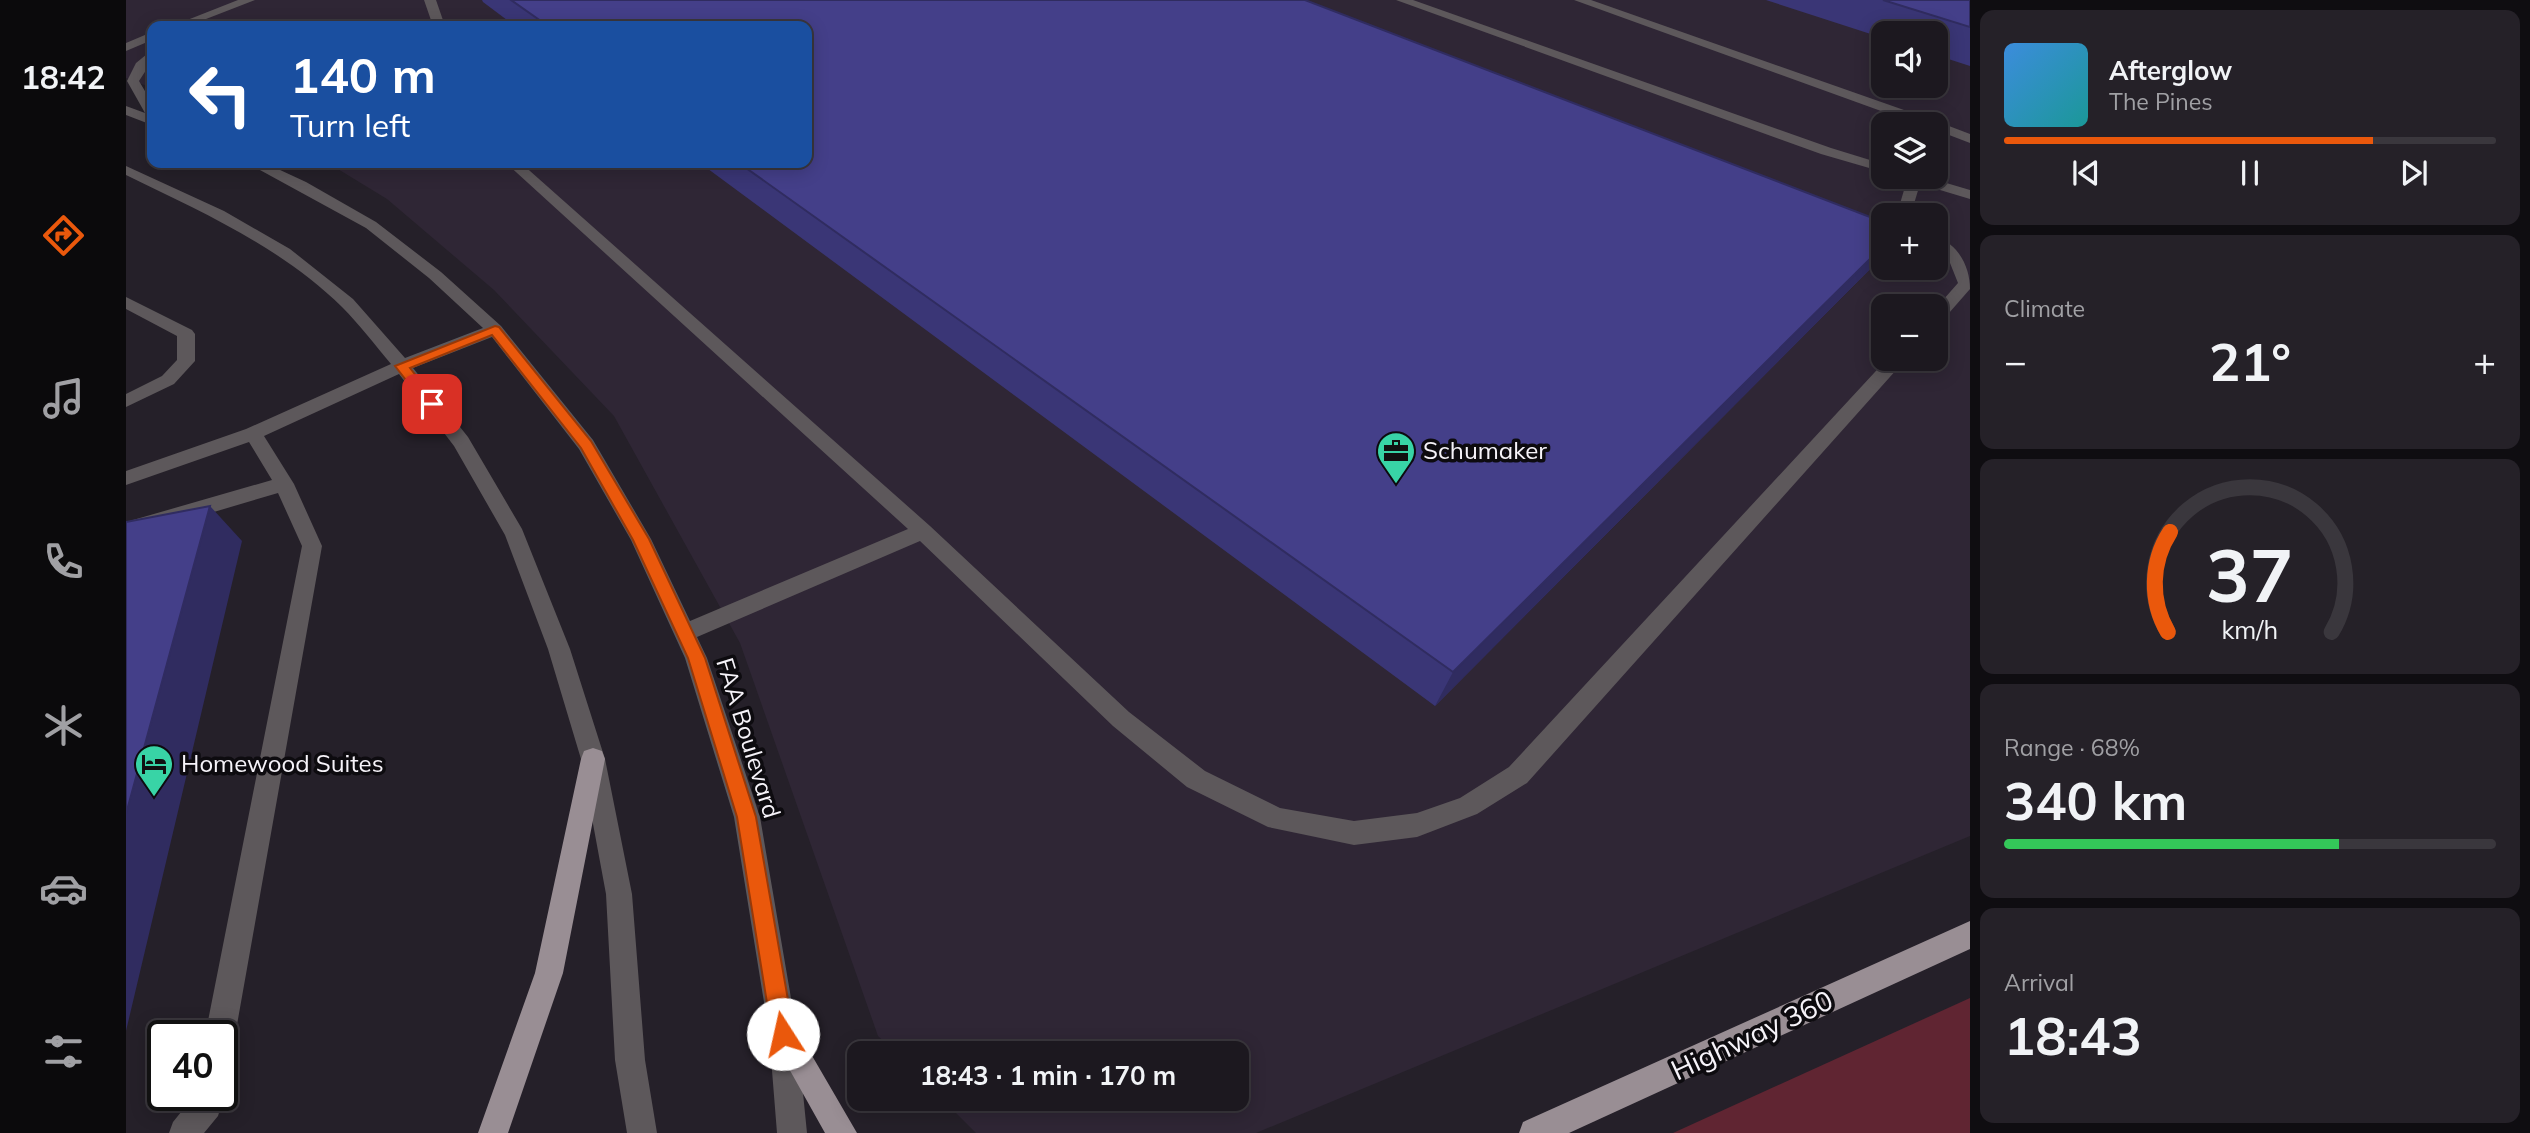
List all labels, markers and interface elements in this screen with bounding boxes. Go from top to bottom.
map controls [1871,21,1948,371]
button: sound [1871,21,1948,98]
text: 140 m [290,44,436,105]
icon: left [175,49,266,140]
text: Afterglow [2109,54,2232,87]
text: 18:42 [21,57,105,97]
text: The Pines [2109,87,2213,116]
text: Turn left [290,105,410,145]
button: layers [1871,112,1948,189]
icon: previous [2067,154,2105,192]
icon: pause [2231,154,2269,192]
icon: next [2395,154,2433,192]
button: + [1871,203,1948,280]
icon: directions [39,211,88,260]
button: − [1871,294,1948,371]
text: Climate [2004,294,2085,323]
text: 21° [2209,329,2291,394]
text: − [2004,337,2027,385]
text: + [2473,337,2496,385]
icon: music [39,374,88,423]
pin [402,374,462,434]
icon: arrive [413,385,451,423]
office icon: Schumaker [1375,430,1417,485]
place label: Schumaker [1423,435,1547,465]
text: 37 [2206,530,2294,621]
icon: phone [39,537,88,586]
text: km/h [2222,614,2278,645]
street label: FAA Boulevard [710,654,788,821]
icon: climate [39,701,88,750]
text: Range · 68% [2004,733,2140,762]
hotel icon: Homewood Suites [133,743,175,798]
place label: Homewood Suites [181,748,384,778]
text: 340 km [2004,768,2187,833]
icon: car [39,864,88,913]
text: Arrival [2004,968,2074,997]
street label: Highway 360 [1665,982,1838,1087]
position arrow [746,997,820,1071]
text: 18:43 [2004,1003,2142,1068]
speed limit sign: 40 [147,1020,238,1111]
icon: filters [39,1027,88,1076]
text: 18:43 · 1 min · 170 m [920,1059,1176,1092]

